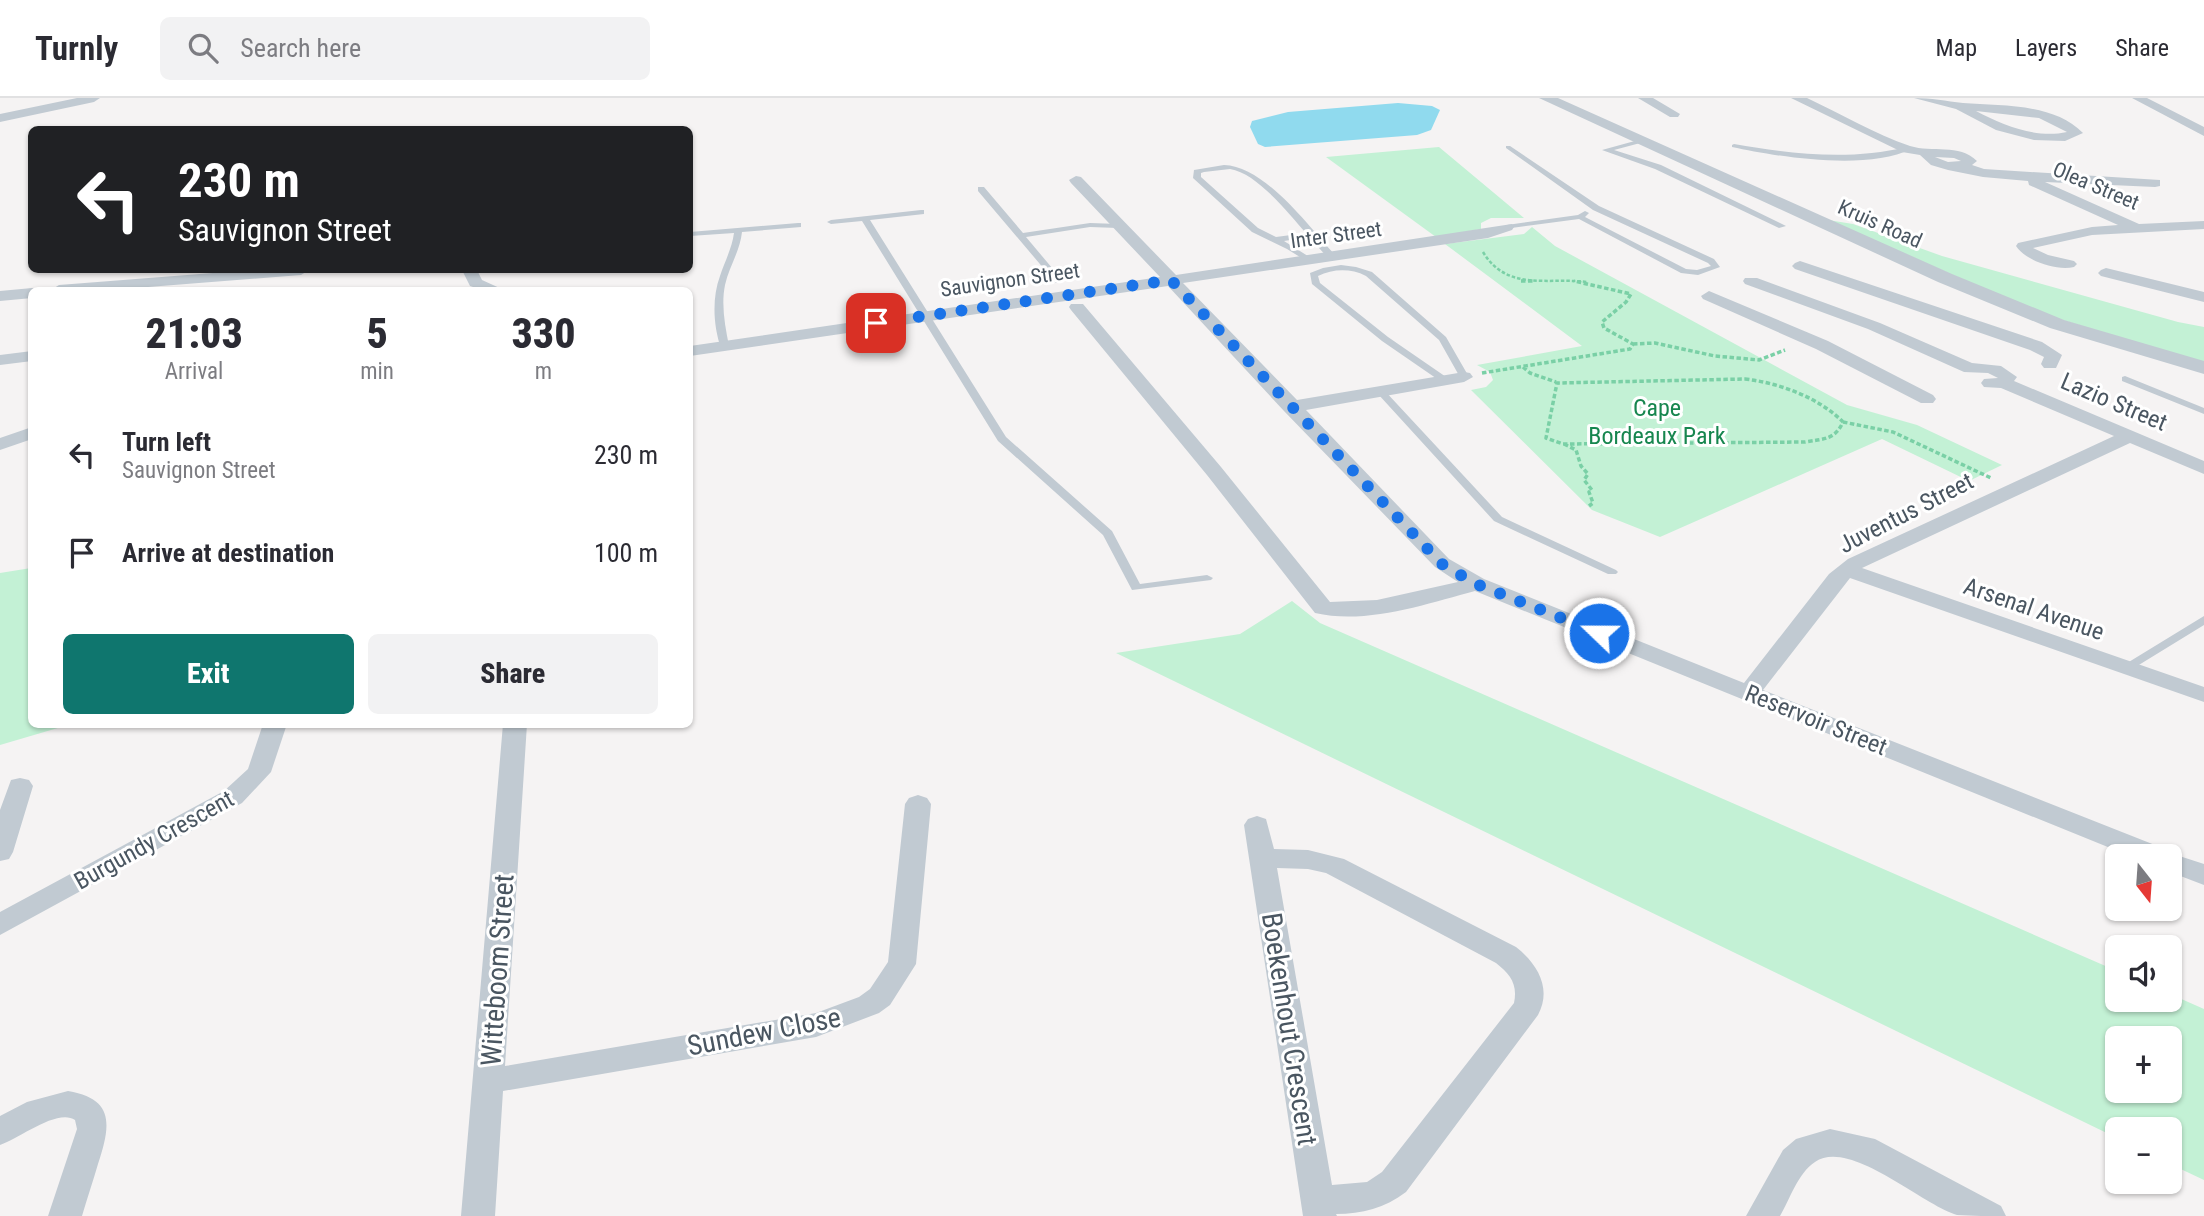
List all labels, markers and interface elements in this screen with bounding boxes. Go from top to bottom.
search box [160,17,650,80]
text: Turnly [35,29,118,68]
icon: search [184,29,222,67]
text: Search here [240,33,361,63]
text: Map [1936,34,1977,62]
text: Layers [2015,34,2077,62]
text: Share [2115,34,2169,62]
text: 230 m [178,152,300,209]
icon: left [63,154,154,245]
street label: Olea Street [2049,157,2143,215]
street label: Kruis Road [1834,195,1926,253]
text: Sauvignon Street [178,211,392,249]
street label: Inter Street [1289,217,1383,253]
street label: Sauvignon Street [939,258,1081,302]
pin [846,293,906,353]
icon: arrive [857,304,895,342]
text: 21:03 [145,309,243,358]
text: 5 [366,309,388,358]
text: 330 [511,309,576,358]
text: Arrival [165,358,223,385]
text: min [360,358,394,385]
text: m [535,358,552,385]
street label: Lazio Street [2057,367,2171,437]
park label: Cape Bordeaux Park [1588,394,1726,450]
text: Turn left [122,427,211,457]
icon: left [63,436,101,474]
text: 230 m [594,440,658,470]
text: Sauvignon Street [122,457,276,484]
street label: Juventus Street [1834,467,1978,559]
icon: arrive [63,534,101,572]
text: Arrive at destination [122,538,334,568]
text: 100 m [594,538,658,568]
street label: Arsenal Avenue [1960,572,2108,646]
position arrow [1562,596,1636,670]
button: Exit [63,634,354,714]
button: Share [368,634,658,714]
street label: Reservoir Street [1741,679,1891,761]
street label: Burgundy Crescent [69,785,239,895]
north arrow [2105,844,2182,920]
map controls [2105,844,2182,1194]
street label: Witteboom Street [474,873,521,1067]
street label: Boekenhout Crescent [1255,910,1324,1148]
button: sound [2105,935,2182,1012]
street label: Sundew Close [685,1000,844,1063]
button: + [2105,1026,2182,1103]
button: − [2105,1117,2182,1194]

